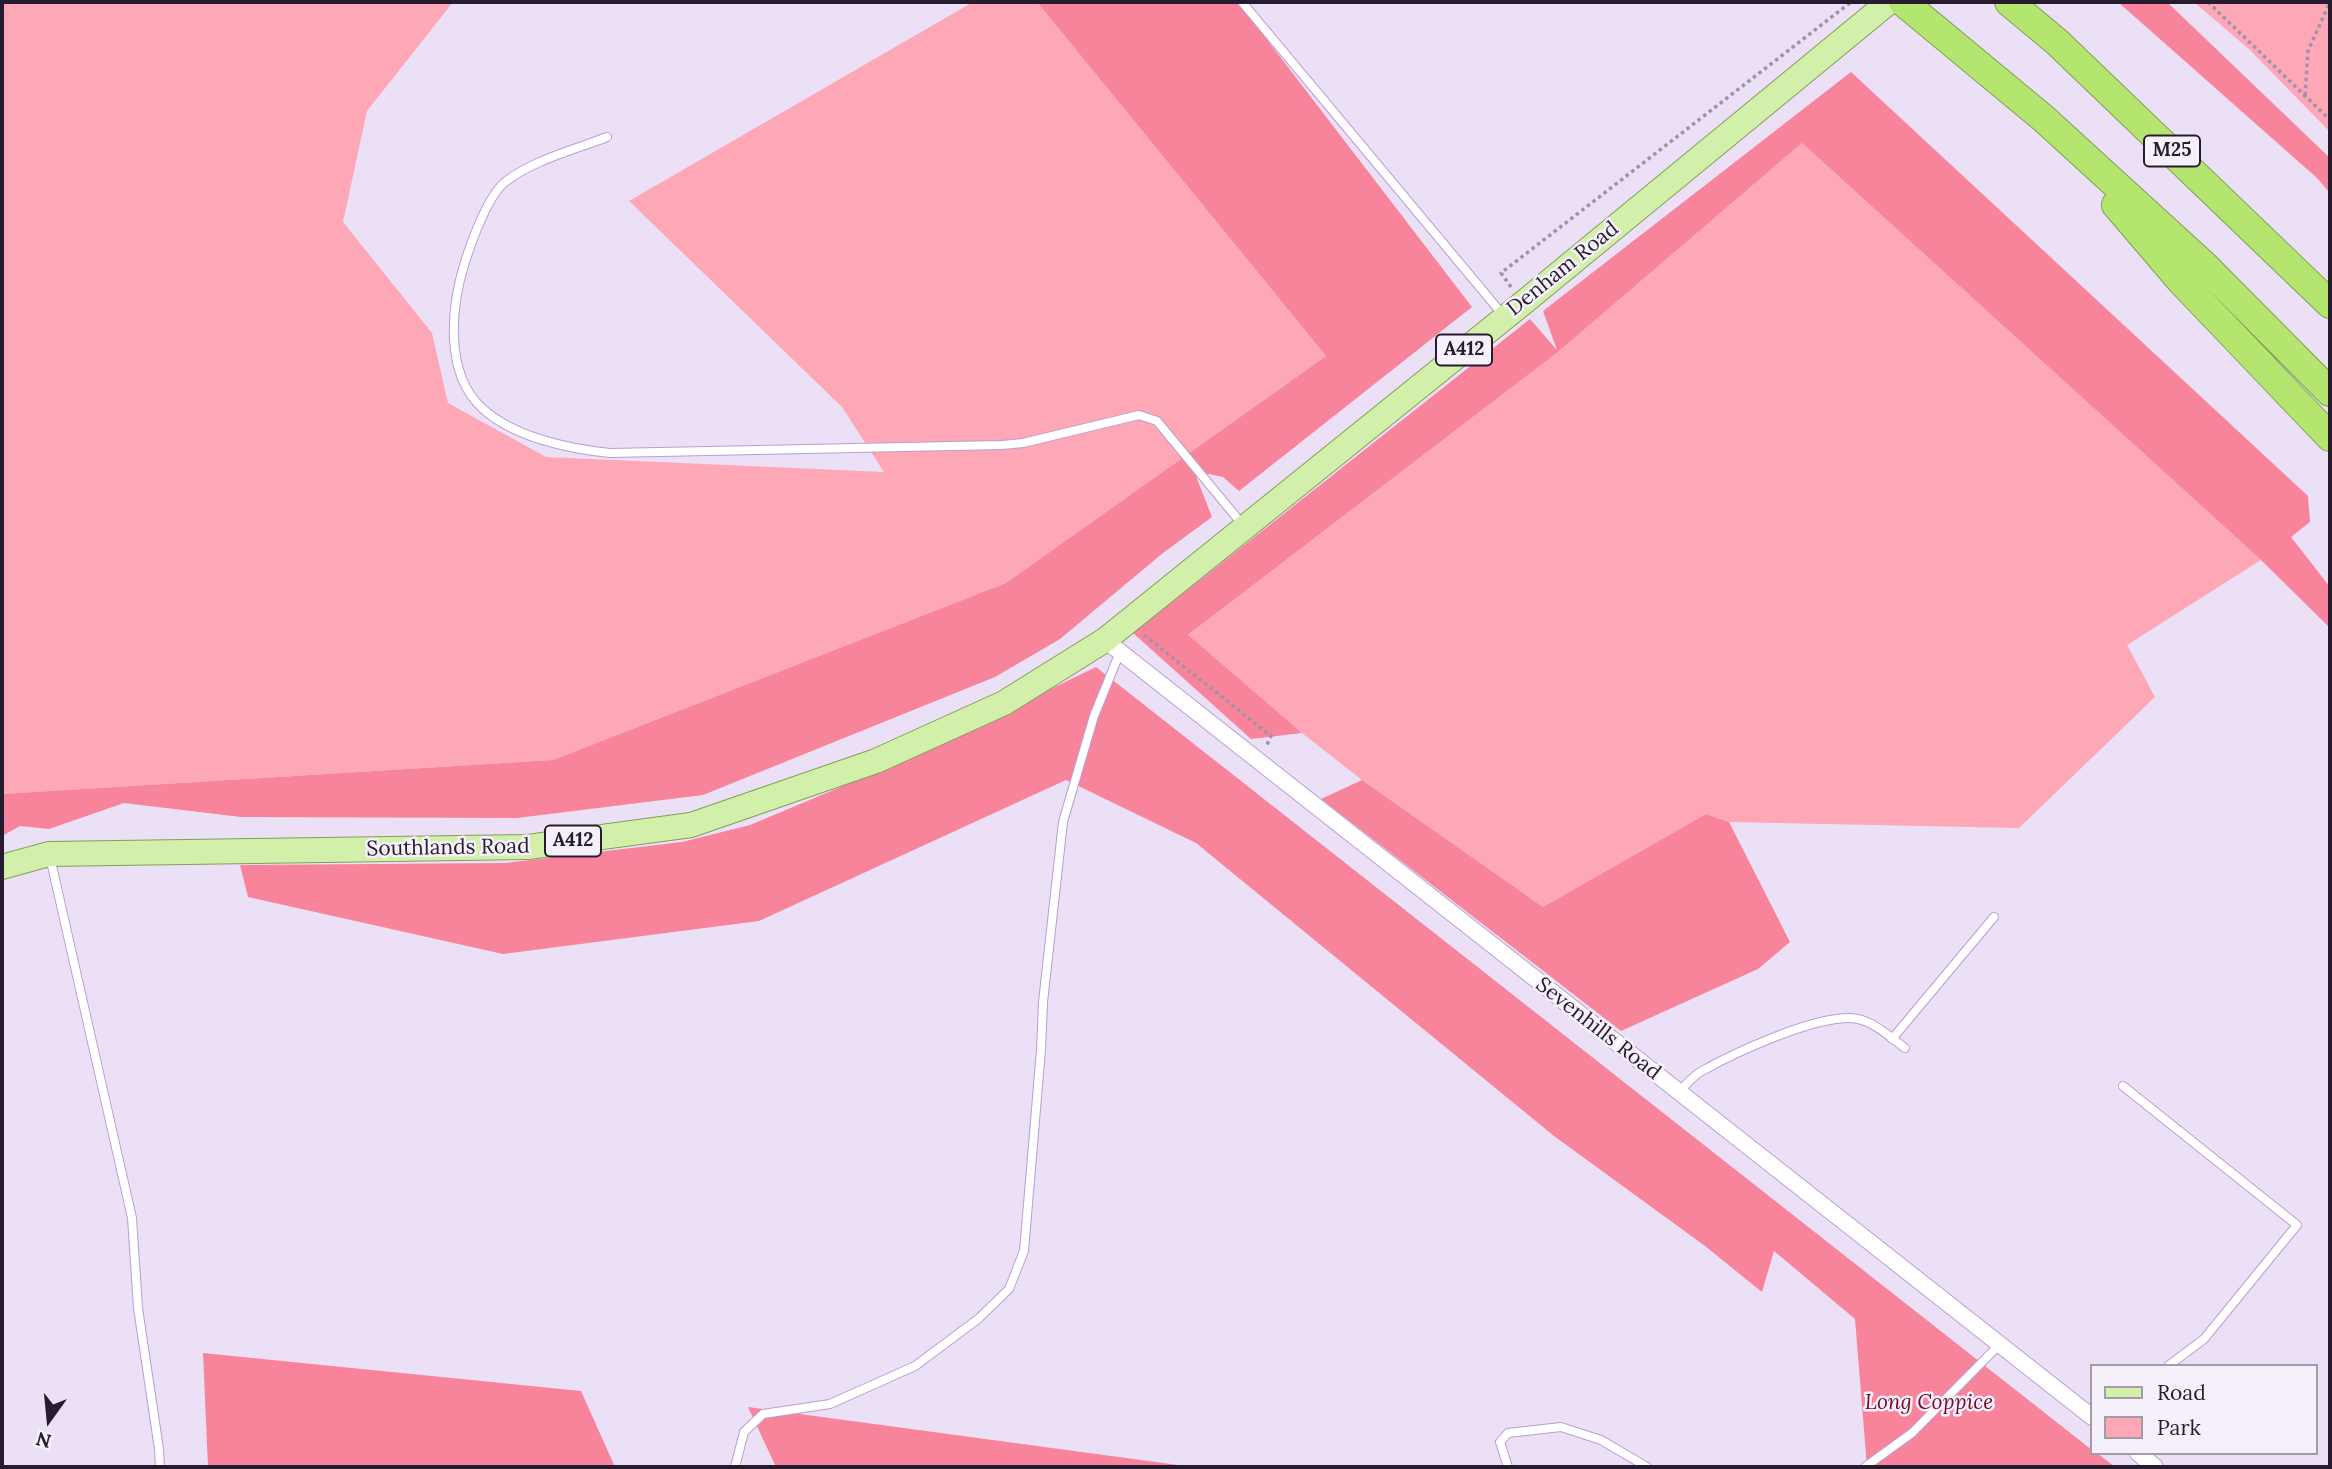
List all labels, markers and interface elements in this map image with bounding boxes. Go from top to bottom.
road number: M25 [2144,136,2200,167]
street label: Denham Road [1502,216,1624,322]
road number: A412 [1436,334,1492,366]
road number: A412 [545,826,601,856]
street label: Southlands Road [366,834,530,862]
street label: Sevenhills Road [1530,972,1666,1086]
legend [2090,1364,2318,1455]
text: Road [2157,1379,2206,1406]
north arrow [14,1385,84,1455]
park label: Long Coppice [1865,1390,1993,1416]
text: Park [2157,1414,2201,1441]
text: N [33,1427,54,1454]

